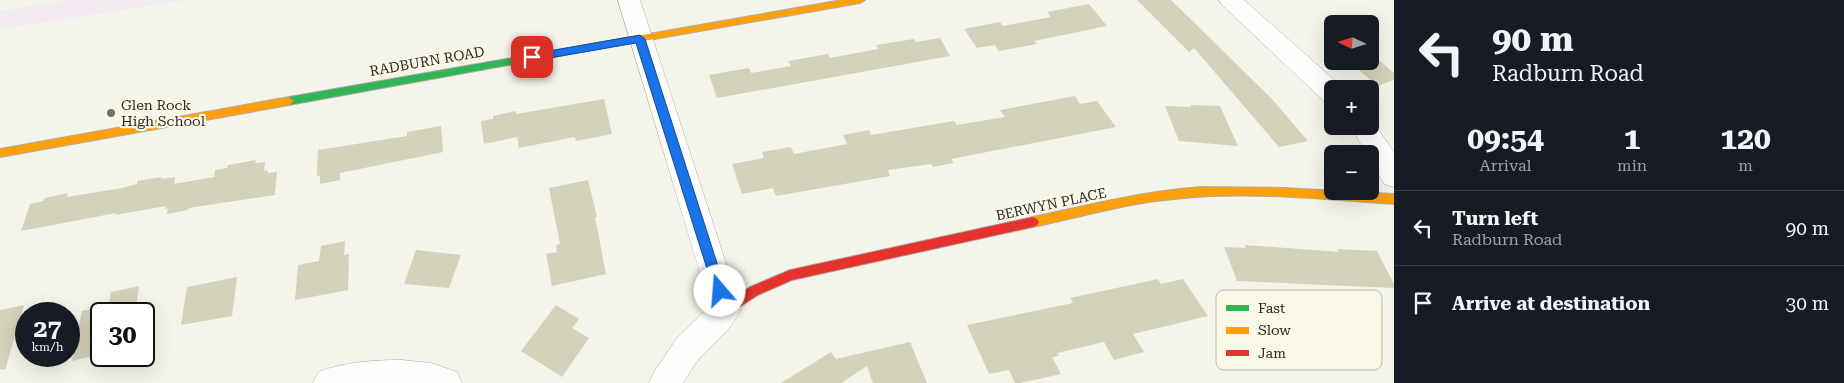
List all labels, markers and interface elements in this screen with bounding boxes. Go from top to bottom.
north arrow [1324,15,1379,70]
map controls [1324,15,1379,200]
text: 90 m [1492,19,1574,60]
icon: left [1409,20,1474,85]
pin [511,36,553,78]
street label: RADBURN ROAD [368,43,486,79]
icon: arrive [518,43,546,71]
text: Radburn Road [1492,61,1644,86]
button: + [1324,80,1379,135]
place label: Glen Rock High School [121,97,206,129]
marker: Glen Rock High School [105,107,117,119]
text: 09:54 [1467,121,1544,156]
text: 1 [1624,121,1640,156]
text: 120 [1720,121,1771,156]
button: − [1324,145,1379,200]
text: Arrival [1480,156,1532,175]
text: min [1617,156,1647,175]
text: m [1738,156,1753,175]
street label: BERWYN PLACE [994,184,1108,224]
text: Turn left [1452,207,1538,230]
icon: left [1409,214,1437,242]
text: 90 m [1786,217,1829,240]
text: Radburn Road [1452,230,1562,249]
position arrow [693,264,745,316]
icon: arrive [1409,289,1437,317]
legend [1216,290,1382,370]
text: Arrive at destination [1452,292,1650,315]
text: 30 m [1786,292,1829,315]
text: Fast [1258,300,1285,316]
speed limit sign: 30 [90,302,155,367]
text: 27 [33,314,62,343]
text: Slow [1258,322,1291,338]
text: km/h [31,340,64,354]
text: Jam [1258,345,1286,361]

